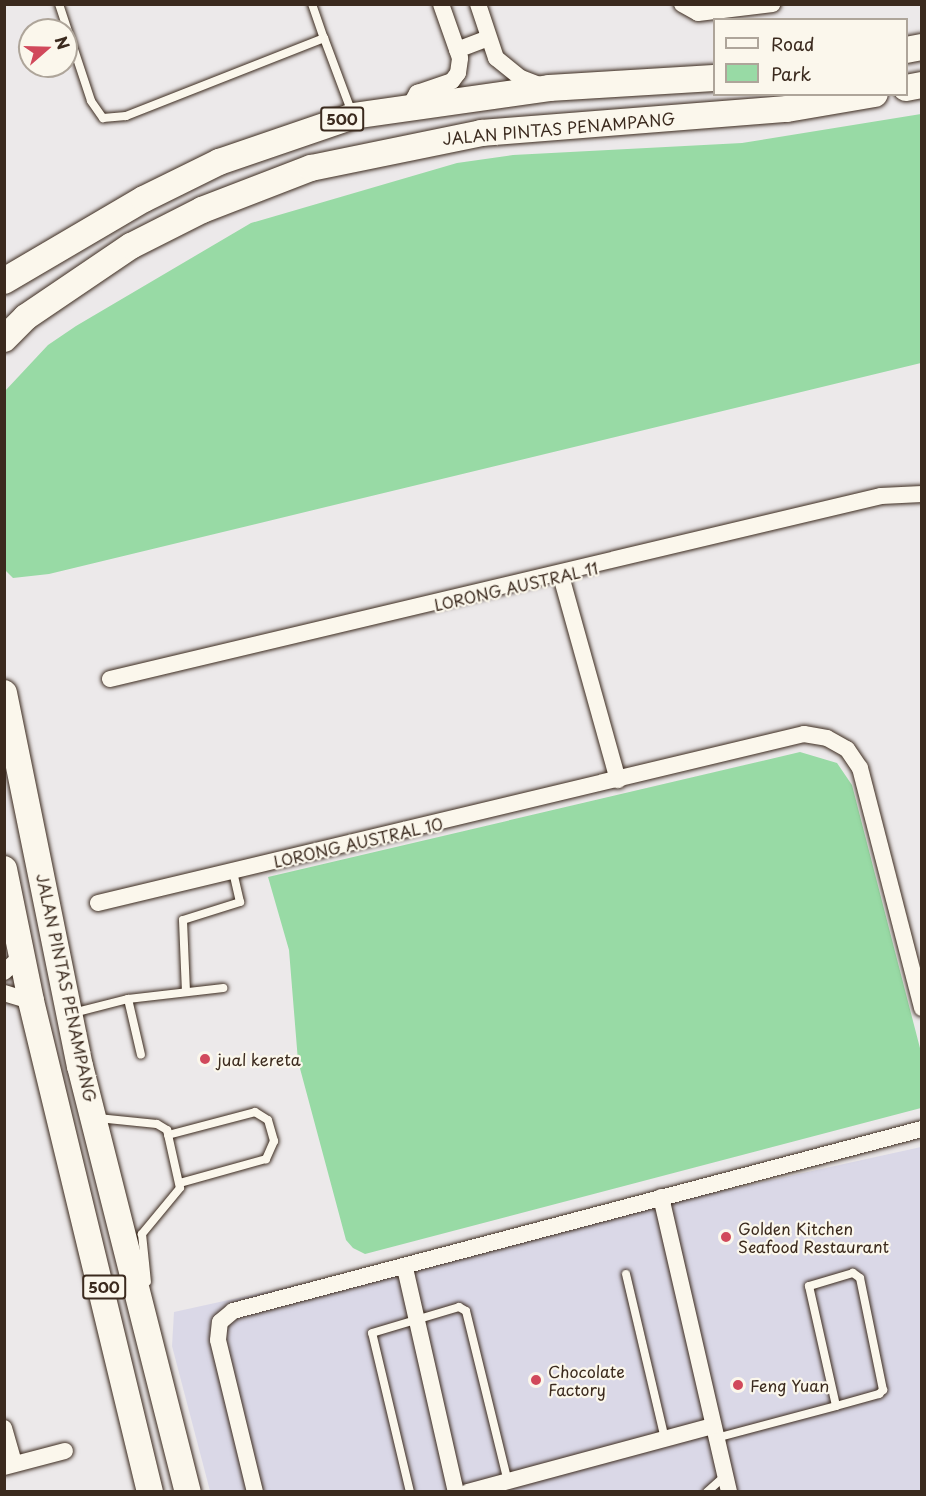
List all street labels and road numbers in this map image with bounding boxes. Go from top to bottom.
road number: 500 [320,107,364,131]
street label: JALAN PINTAS PENAMPANG [442,108,676,148]
street label: LORONG AUSTRAL 11 [430,557,602,615]
street label: LORONG AUSTRAL 10 [270,813,446,871]
street label: JALAN PINTAS PENAMPANG [33,872,101,1104]
road number: 500 [82,1275,126,1299]

